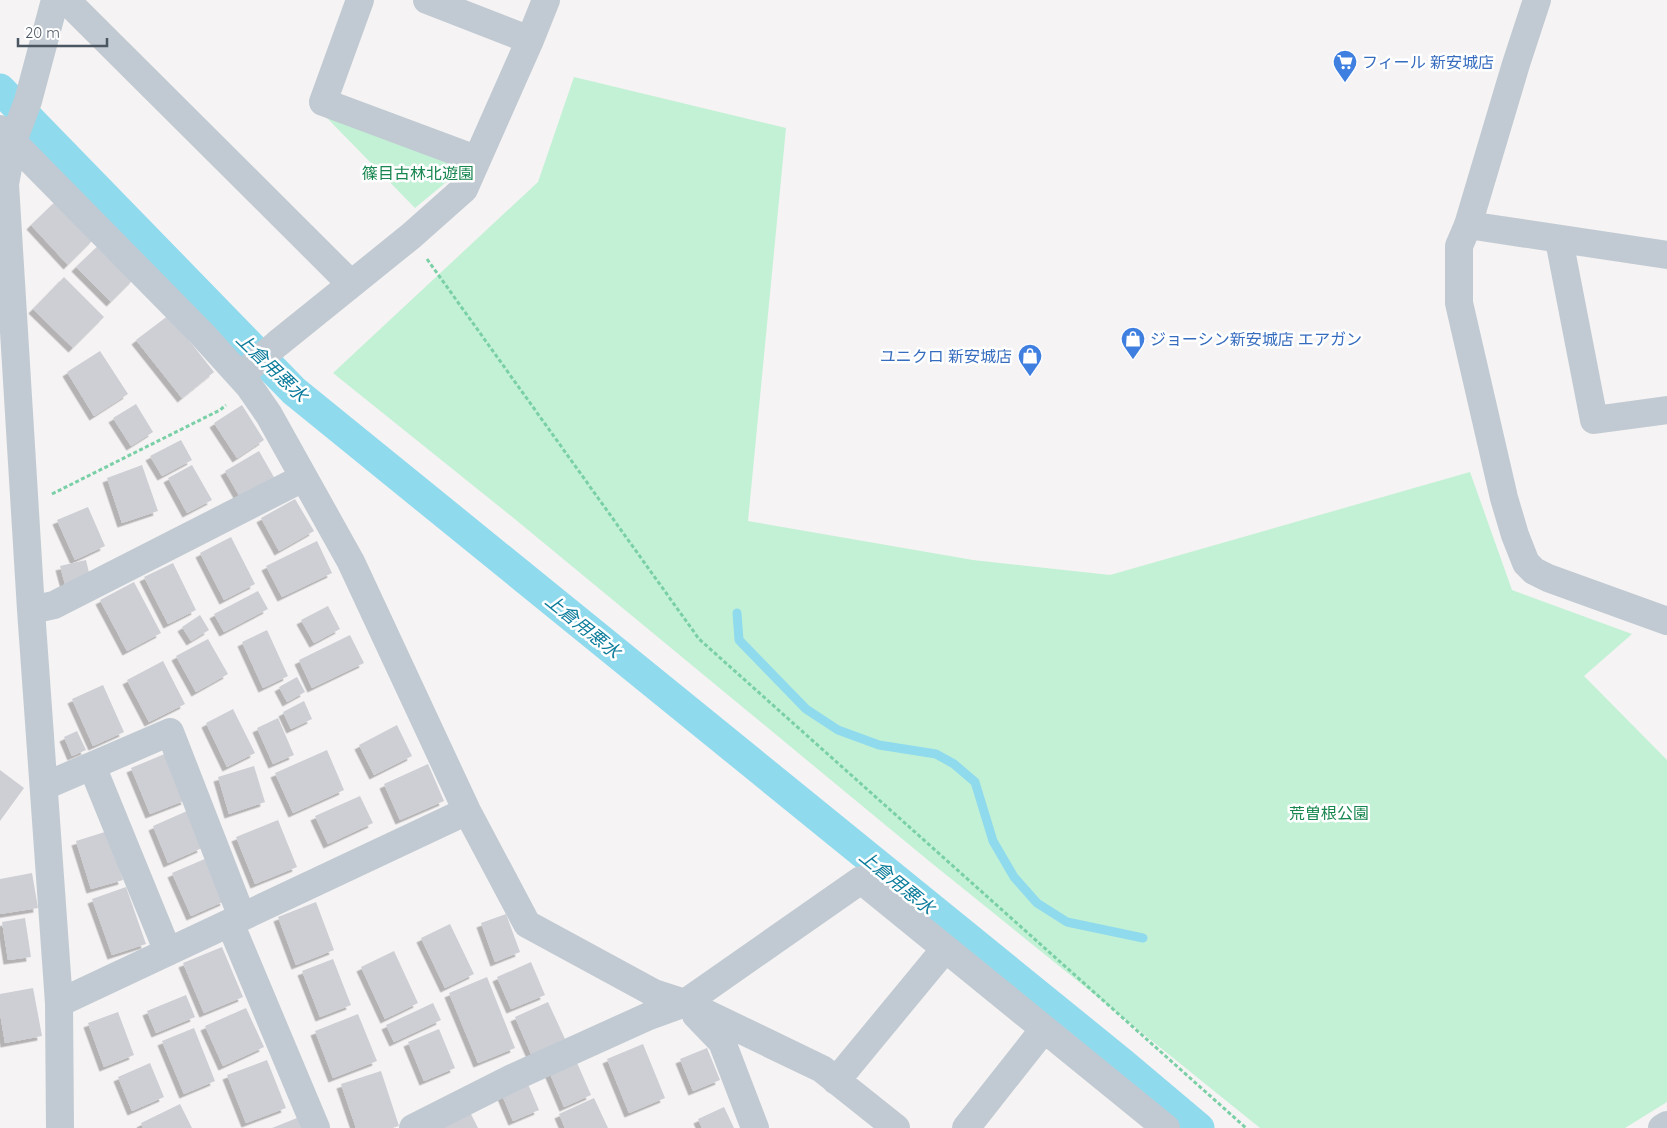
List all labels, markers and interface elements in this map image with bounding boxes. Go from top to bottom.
scale bar [18,15,106,47]
text: 20 m [25,23,60,42]
supermarket icon: フィール 新安城店 [1332,49,1358,83]
place label: フィール 新安城店 [1362,52,1494,72]
park label: 篠目古林北遊園 [362,163,474,183]
shop icon: ジョーシン新安城店 エアガン [1120,326,1146,360]
water label: 上倉用悪水 [232,327,314,408]
place label: ジョーシン新安城店 エアガン [1150,329,1362,349]
shop icon: ユニクロ 新安城店 [1017,343,1043,377]
place label: ユニクロ 新安城店 [880,346,1012,366]
water label: 上倉用悪水 [541,589,627,665]
park label: 荒曽根公園 [1289,803,1369,823]
water label: 上倉用悪水 [855,845,941,921]

